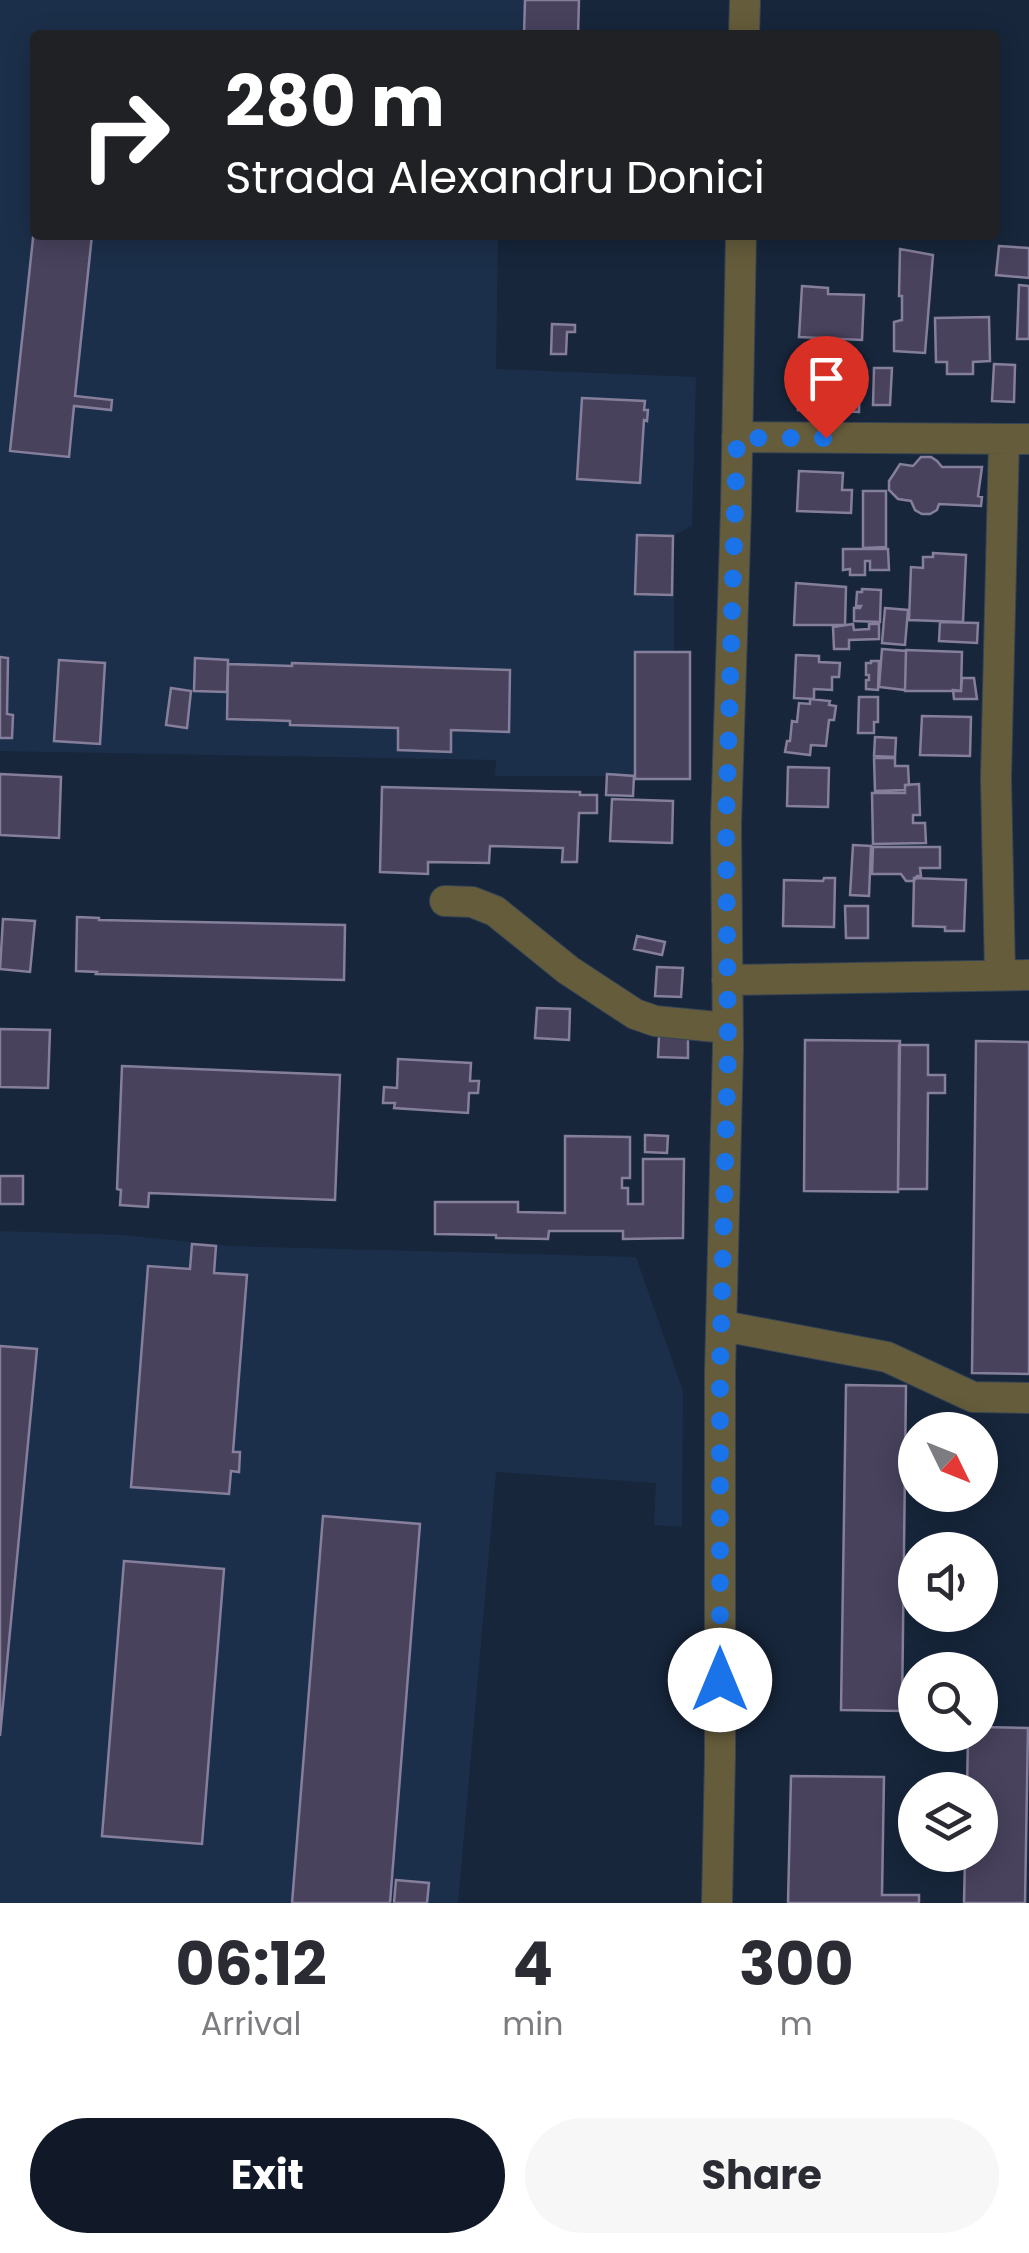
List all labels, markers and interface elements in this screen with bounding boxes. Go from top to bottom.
text: 280 m [225,52,445,151]
icon: right [60,70,190,200]
text: Strada Alexandru Donici [225,146,765,209]
pin [784,336,869,439]
icon: arrive [799,351,854,406]
north arrow [898,1412,998,1512]
map controls [898,1412,998,1872]
button: sound [898,1532,998,1632]
position arrow [668,1628,772,1732]
button: search [898,1652,998,1752]
button: layers [898,1772,998,1872]
text: 06:12 [175,1922,327,2006]
text: 4 [513,1922,553,2006]
text: 300 [739,1922,854,2006]
text: Arrival [201,2001,301,2046]
text: min [502,2001,563,2046]
text: m [780,2001,813,2046]
button: Exit [30,2118,505,2233]
button: Share [525,2118,999,2233]

